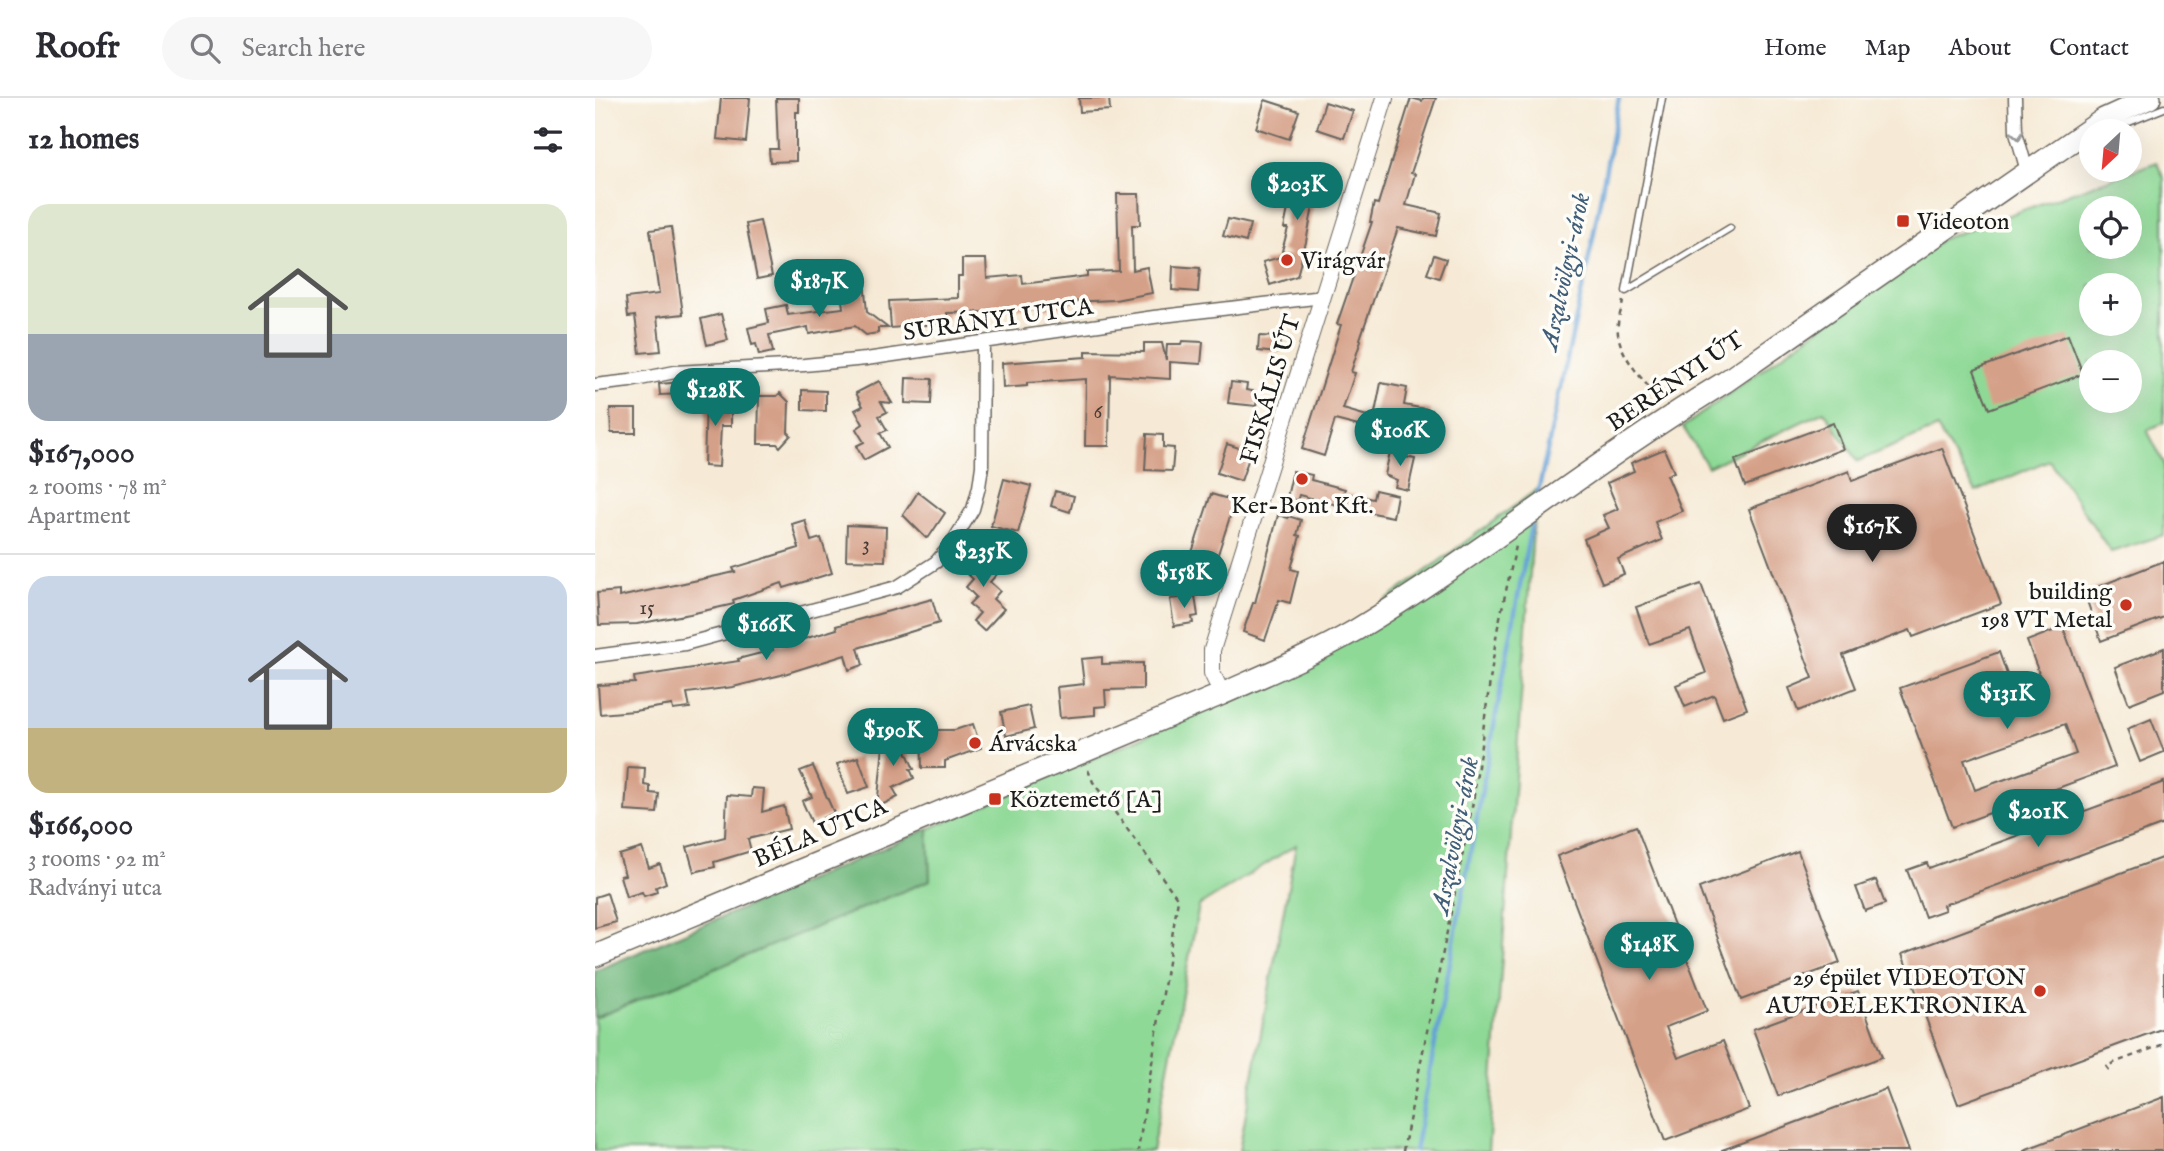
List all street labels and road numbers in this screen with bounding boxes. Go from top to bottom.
street label: SURÁNYI UTCA [901,292,1096,349]
street label: FISKÁLIS ÚT [1234,311,1309,468]
street label: BERÉNYI ÚT [1601,325,1751,439]
street label: BÉLA UTCA [749,791,893,875]

